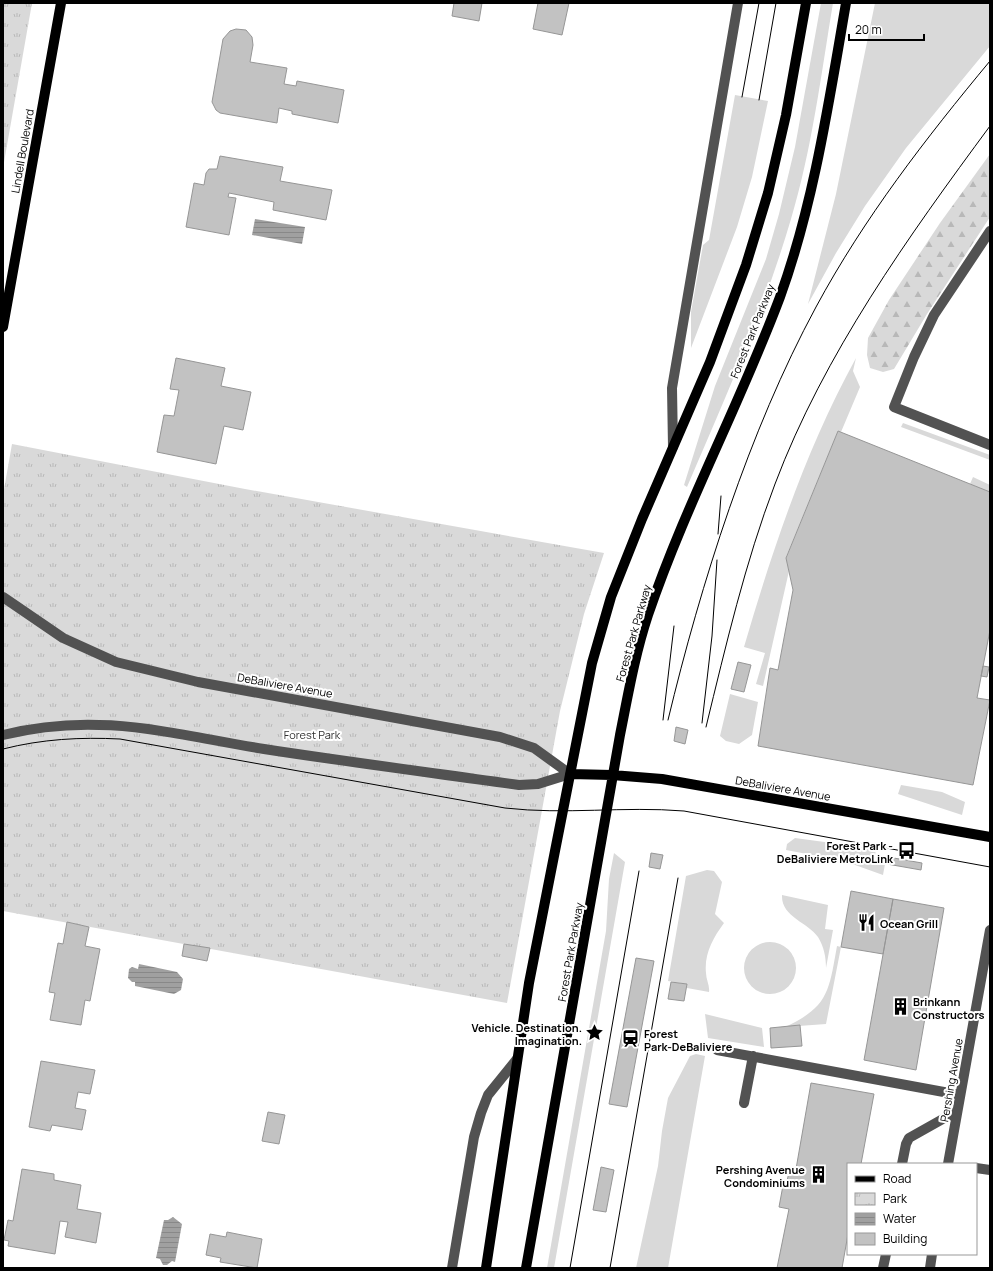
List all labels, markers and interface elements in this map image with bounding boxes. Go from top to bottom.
scale bar [849,16,924,42]
text: 20 m [855,21,882,38]
street label: Lindell Boulevard [7,108,37,194]
street label: Forest Park Parkway [726,282,778,380]
street label: Forest Park Parkway [612,583,654,683]
street label: DeBaliviere Avenue [236,669,334,701]
park label: Forest Park [284,727,341,742]
street label: DeBaliviere Avenue [734,772,832,804]
place label: Forest Park - DeBaliviere MetroLink [777,838,894,866]
bus stop icon: Forest Park - DeBaliviere MetroLink [896,841,916,861]
street label: Forest Park Parkway [554,901,586,1003]
restaurant icon: Ocean Grill [857,913,877,933]
place label: Ocean Grill [880,916,938,931]
place label: Brinkann Constructors [913,994,985,1022]
building icon: Brinkann Constructors [890,997,910,1017]
place label: Vehicle. Destination. Imagination. [472,1020,582,1048]
place icon: Vehicle. Destination. Imagination. [585,1023,605,1043]
place label: Forest Park-DeBaliviere [644,1026,733,1054]
station icon: Forest Park-DeBaliviere [621,1029,641,1049]
street label: Pershing Avenue [936,1037,966,1123]
place label: Pershing Avenue Condominiums [716,1162,805,1190]
legend [847,1163,977,1255]
building icon: Pershing Avenue Condominiums [808,1165,828,1185]
text: Road [883,1170,911,1187]
text: Park [883,1190,908,1207]
text: Water [883,1210,917,1227]
text: Building [883,1230,927,1247]

